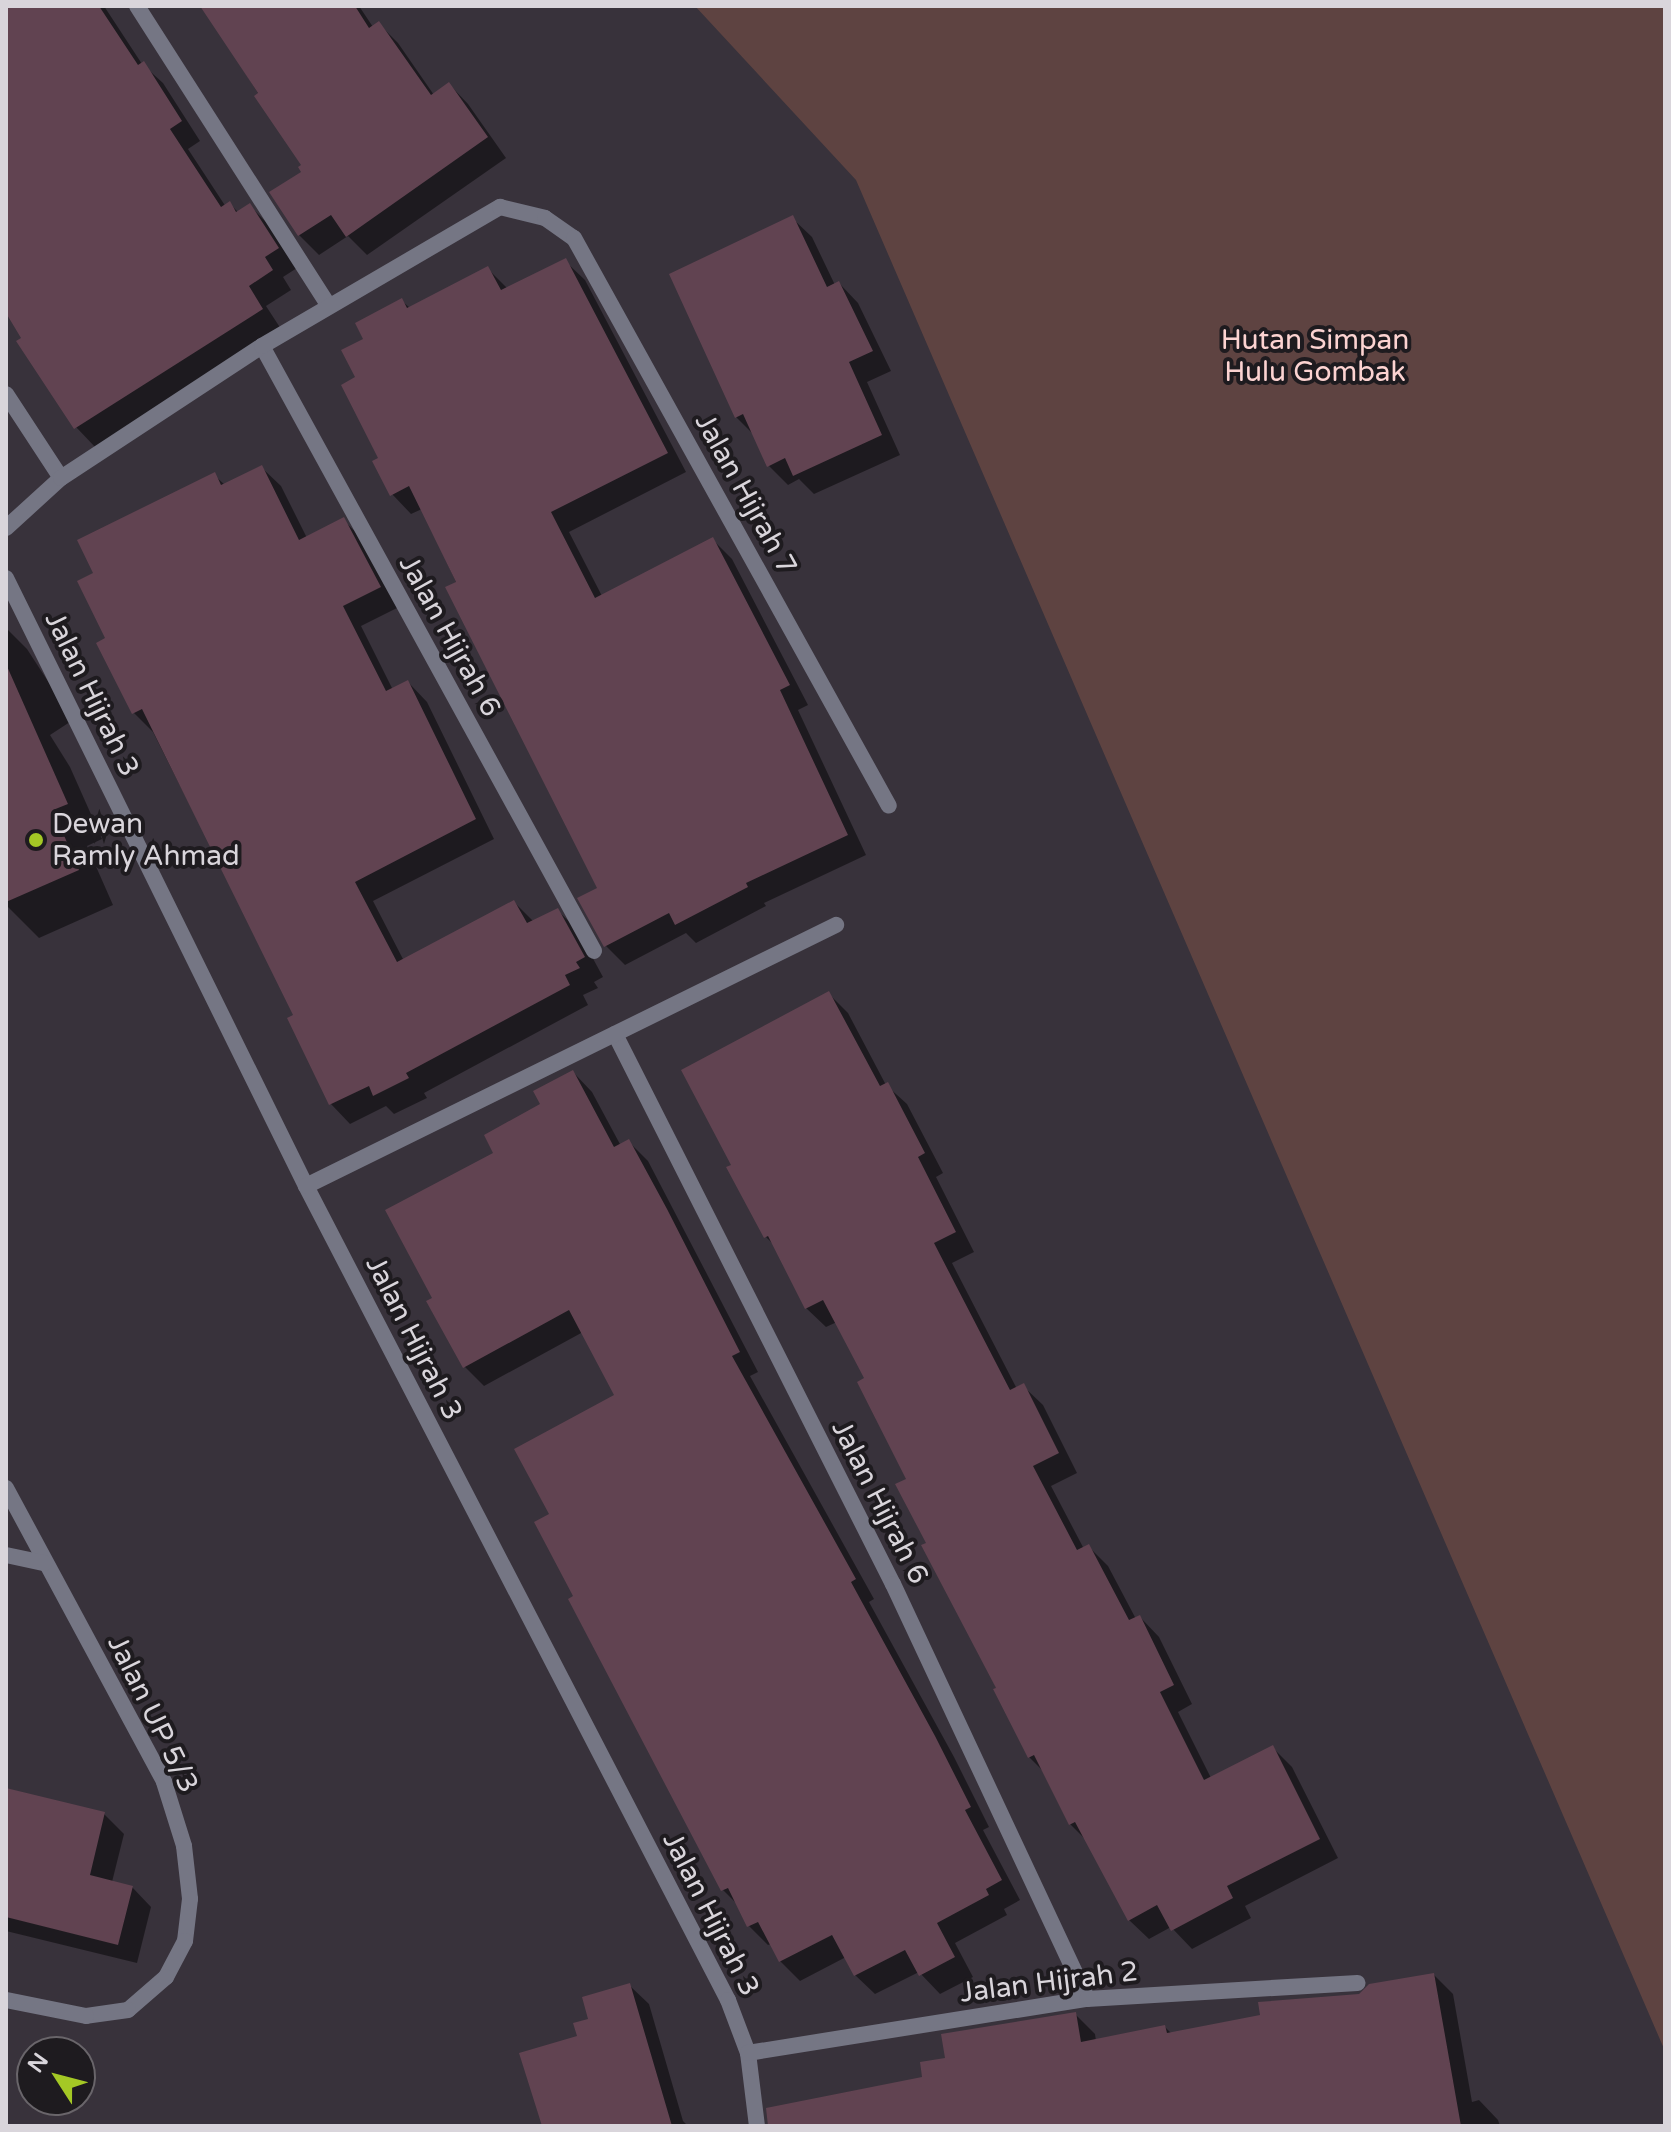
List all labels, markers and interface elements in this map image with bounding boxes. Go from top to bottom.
park label: Hutan Simpan Hulu Gombak [1221,323,1409,389]
street label: Jalan Hijrah 7 [688,408,804,580]
street label: Jalan Hijrah 6 [392,550,508,722]
street label: Jalan Hijrah 3 [38,606,146,782]
place label: Dewan Ramly Ahmad [52,807,240,873]
marker: Dewan Ramly Ahmad [27,831,45,849]
street label: Jalan Hijrah 3 [358,1251,470,1425]
street label: Jalan Hijrah 6 [824,1415,936,1589]
street label: Jalan UP 5/3 [100,1630,206,1798]
street label: Jalan Hijrah 3 [655,1827,767,2001]
street label: Jalan Hijrah 2 [958,1954,1140,2010]
north arrow [16,2036,96,2116]
text: N [22,2048,54,2078]

